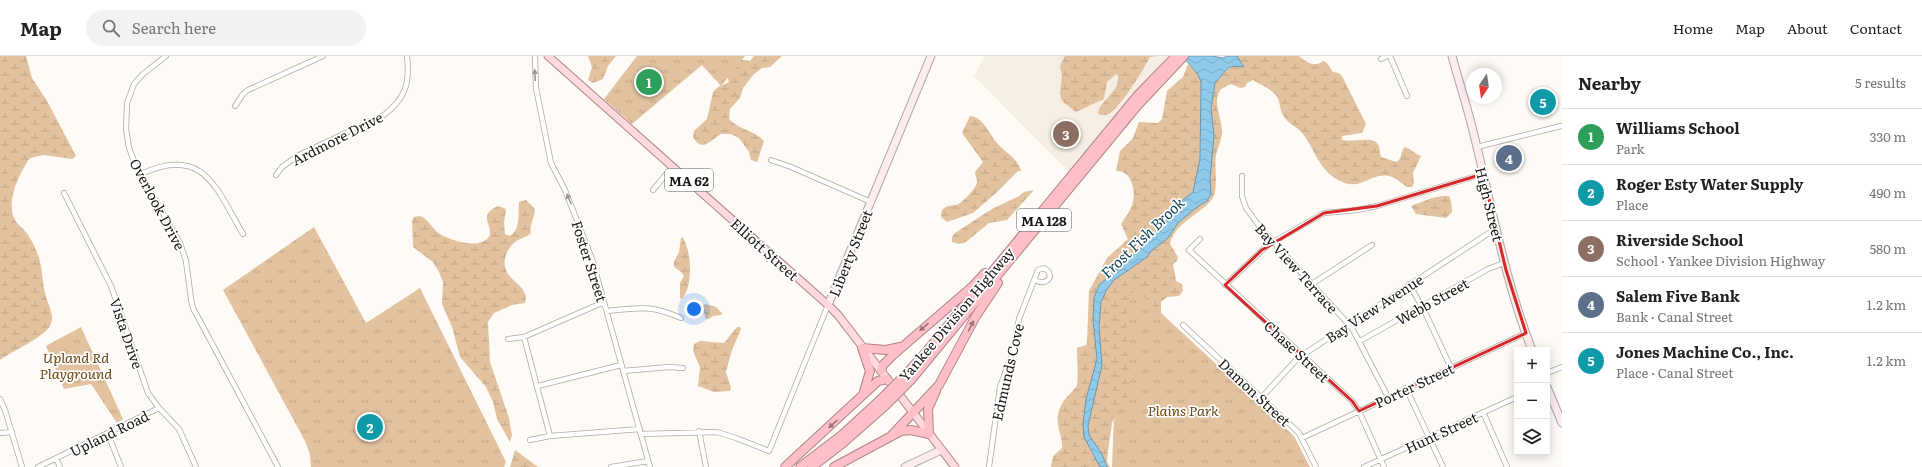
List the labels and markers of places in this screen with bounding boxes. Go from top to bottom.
pin: 1 [636,67,662,97]
pin: 5 [1530,87,1556,117]
pin: 3 [1053,119,1079,149]
pin: 4 [1496,143,1522,173]
pin: 2 [357,412,383,442]

